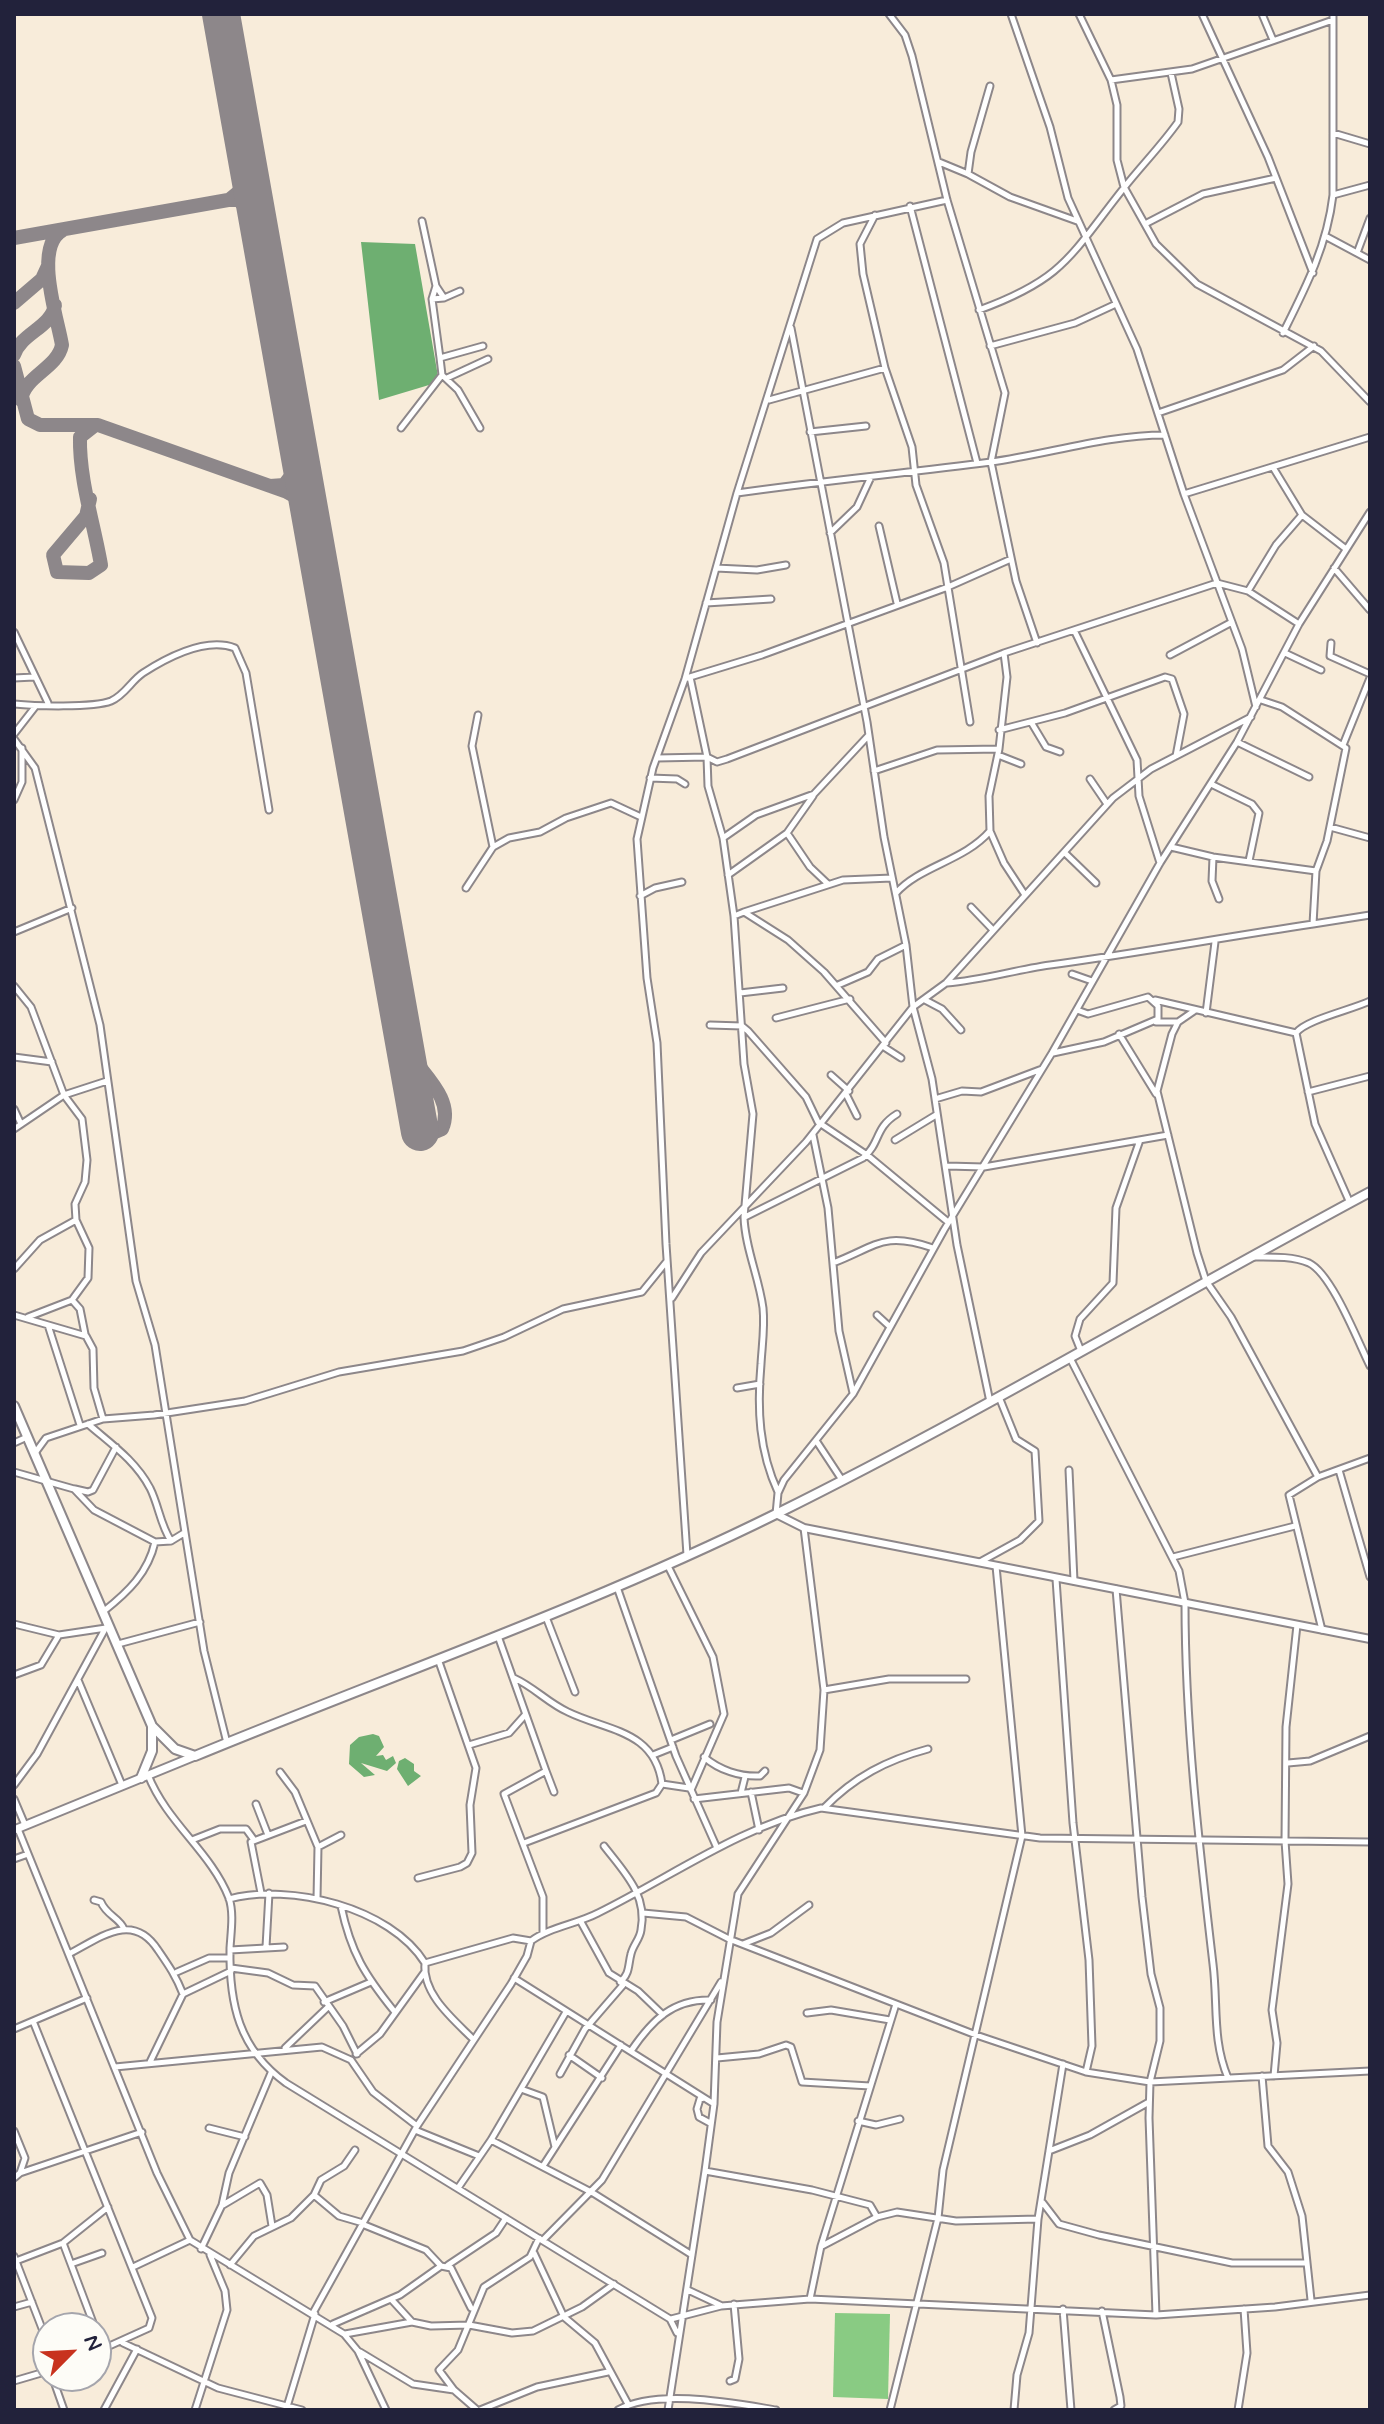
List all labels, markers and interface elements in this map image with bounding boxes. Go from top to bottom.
north arrow [32,2312,112,2392]
text: N [76,2331,108,2355]

